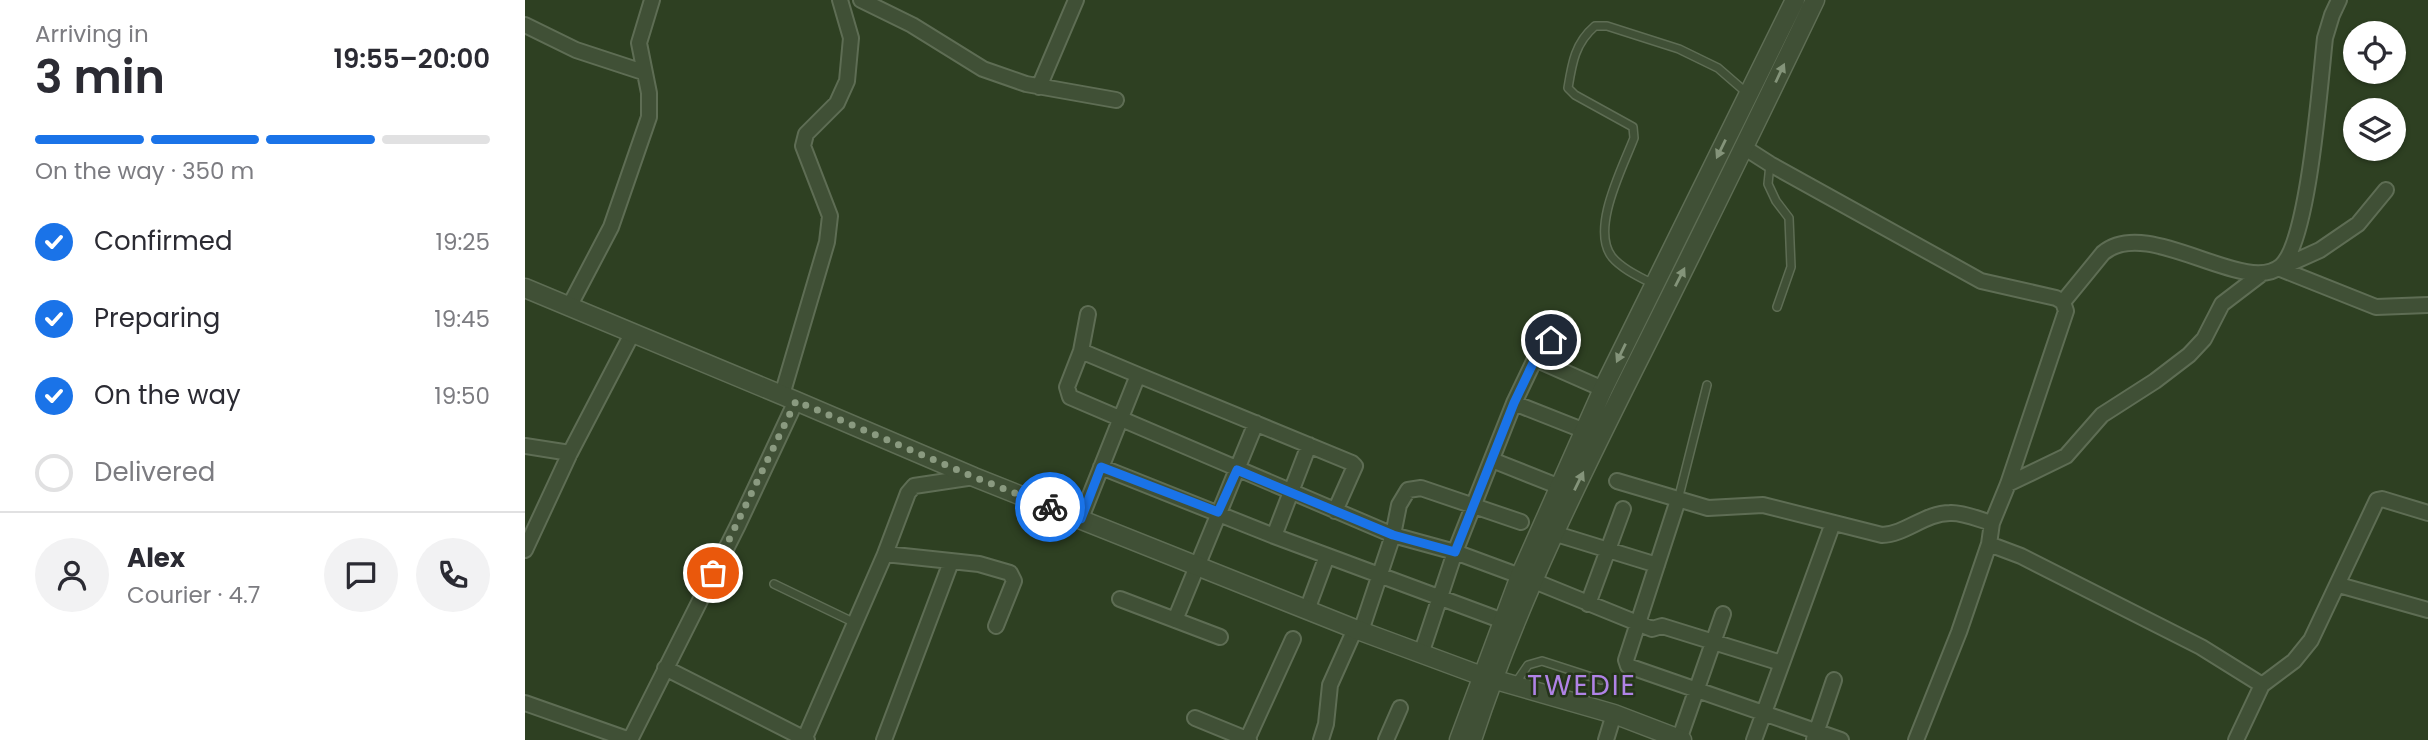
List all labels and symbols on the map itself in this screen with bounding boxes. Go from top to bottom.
one-way arrow [1775,63,1786,83]
one-way arrow [1716,139,1727,159]
one-way arrow [1674,267,1685,287]
pin [1521,310,1581,370]
one-way arrow [1615,343,1626,363]
one-way arrow [1573,471,1584,491]
courier [1015,472,1085,542]
pin [683,543,743,603]
district label: TWEDIE [1527,666,1637,705]

